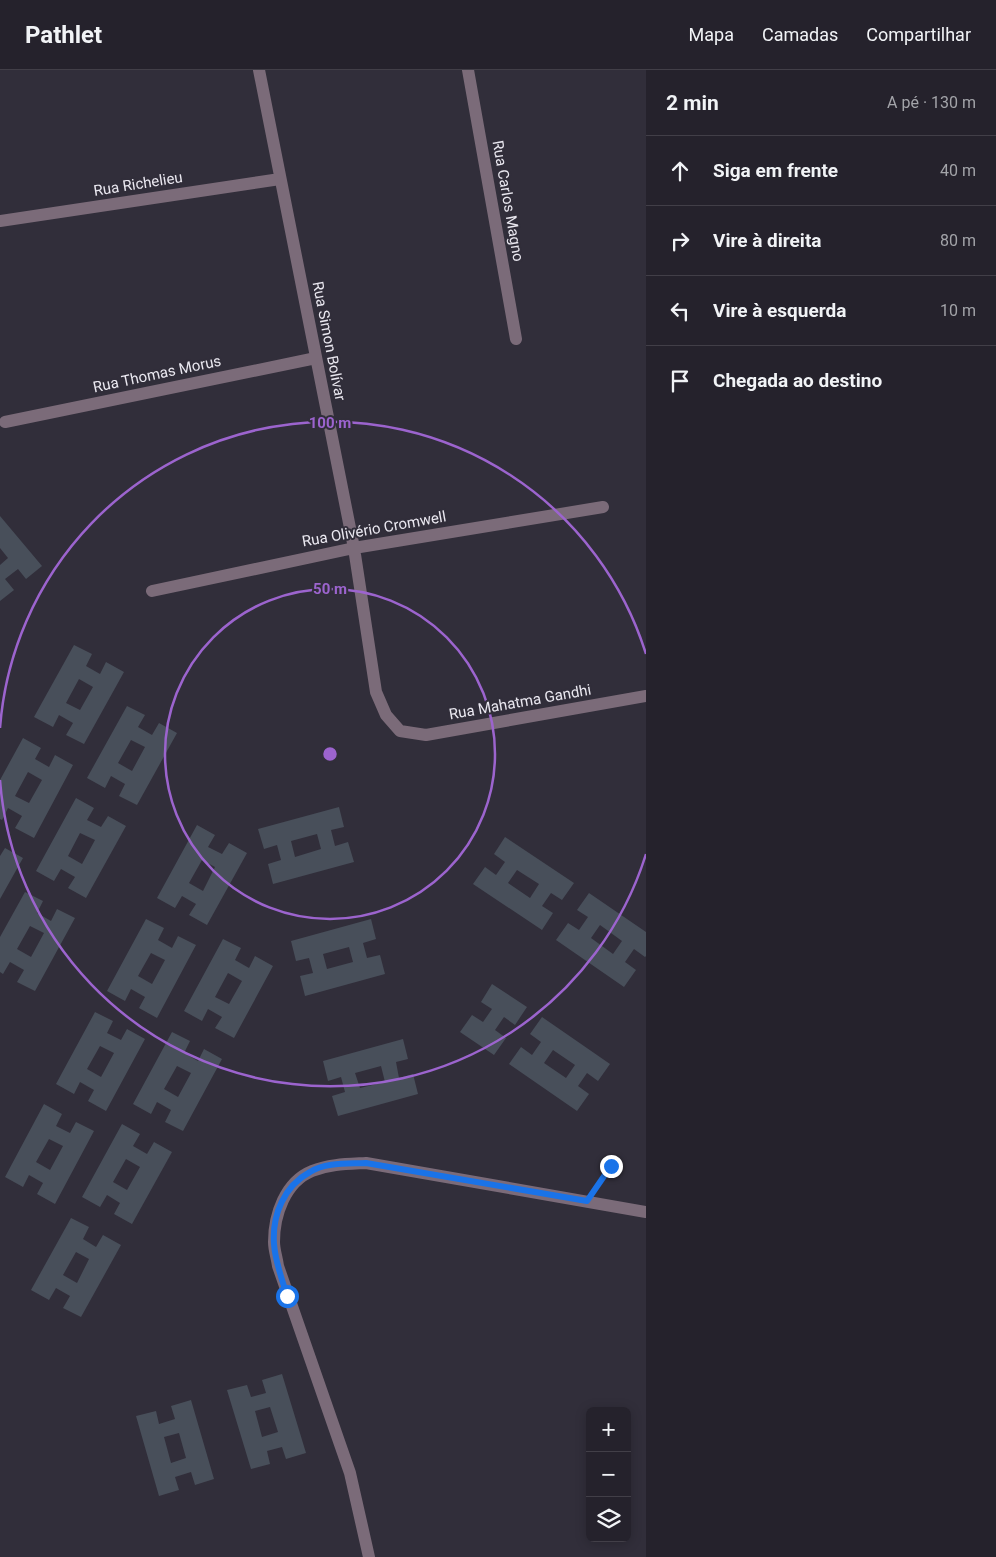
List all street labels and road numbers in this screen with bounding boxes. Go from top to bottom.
street label: Rua Carlos Magno [488,139,528,263]
street label: Rua Richelieu [92,168,184,200]
street label: Rua Simon Bolívar [309,280,349,402]
street label: Rua Thomas Morus [91,352,223,396]
street label: Rua Olivério Cromwell [301,507,447,551]
street label: Rua Mahatma Gandhi [448,681,592,723]

